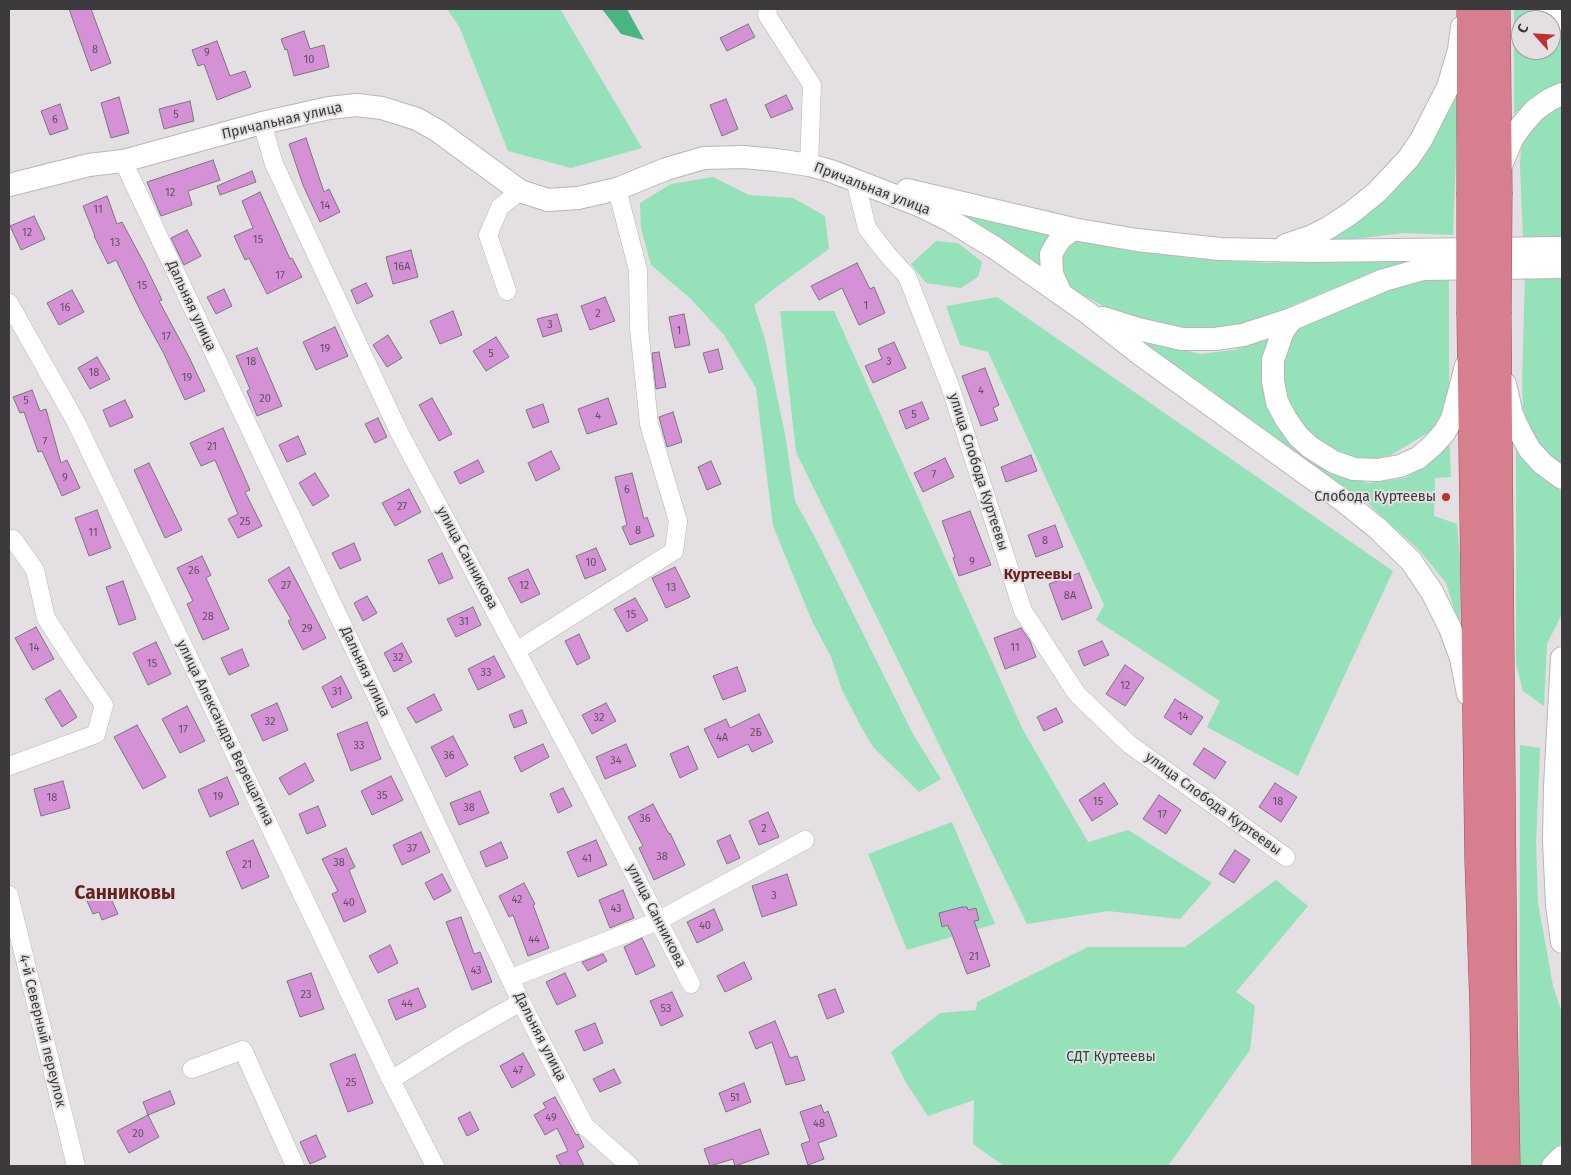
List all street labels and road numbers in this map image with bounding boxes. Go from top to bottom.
street label: Причальная улица [220,99,344,143]
street label: Причальная улица [812,159,932,219]
street label: Дальняя улица [163,258,219,354]
street label: улица Слобода Куртеевы [945,391,1011,553]
street label: улица Санникова [433,504,501,612]
street label: Дальняя улица [337,624,393,720]
street label: улица Александра Верещагина [173,637,277,829]
street label: улица Слобода Куртеевы [1142,749,1284,859]
street label: улица Санникова [623,862,689,970]
street label: 4-й Северный переулок [15,953,69,1109]
street label: Дальняя улица [510,990,570,1084]

